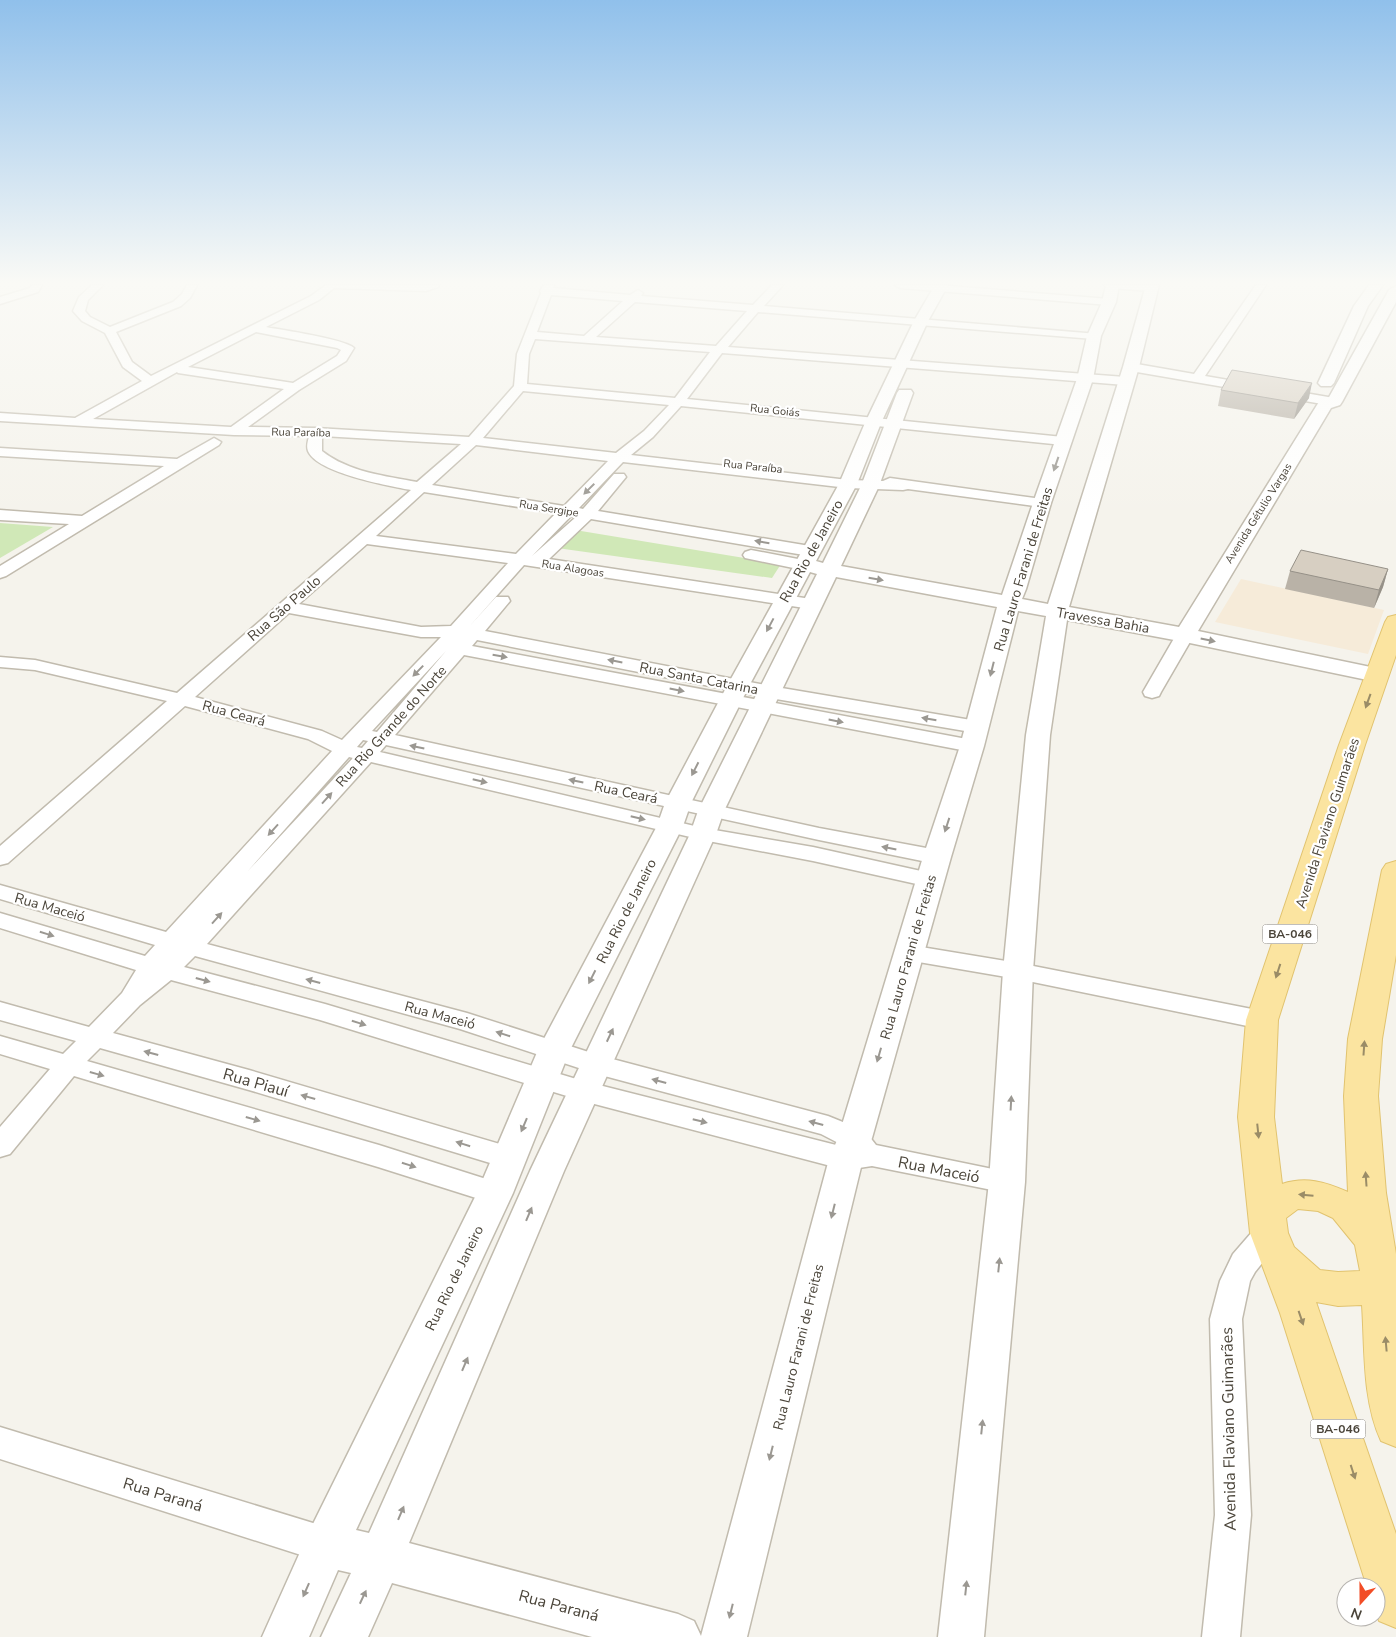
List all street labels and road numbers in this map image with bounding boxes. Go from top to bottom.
street label: Rua Goiás [749,400,801,421]
street label: Rua Paraíba [271,424,331,441]
street label: Rua Paraíba [723,456,783,477]
street label: Avenida Gétulio Vargas [1221,460,1295,566]
street label: Rua Lauro Farani de Freitas [989,484,1058,654]
street label: Rua Sergipe [518,496,580,521]
street label: Rua Rio de Janeiro [775,496,848,606]
street label: Rua Alagoas [541,556,605,581]
street label: Rua São Paulo [244,571,325,646]
street label: Travessa Bahia [1055,603,1151,638]
street label: Rua Santa Catarina [638,658,760,699]
street label: Rua Rio Grande do Norte [332,662,451,791]
street label: Rua Ceará [200,696,267,731]
street label: Avenida Flaviano Guimarães [1291,735,1364,911]
street label: Rua Ceará [592,777,659,808]
street label: Rua Rio de Janeiro [592,856,661,967]
street label: Rua Lauro Farani de Freitas [876,872,941,1042]
street label: Rua Maceió [12,888,88,927]
road number: BA-046 [1262,924,1318,944]
street label: Rua Maceió [402,997,478,1034]
street label: Rua Piauí [220,1063,292,1103]
street label: Rua Maceió [896,1151,982,1189]
street label: Rua Rio de Janeiro [421,1222,488,1334]
street label: Rua Lauro Farani de Freitas [769,1262,828,1432]
street label: Avenida Flaviano Guimarães [1216,1327,1242,1531]
road number: BA-046 [1310,1420,1366,1438]
street label: Rua Paraná [120,1472,205,1517]
street label: Rua Paraná [516,1585,601,1627]

